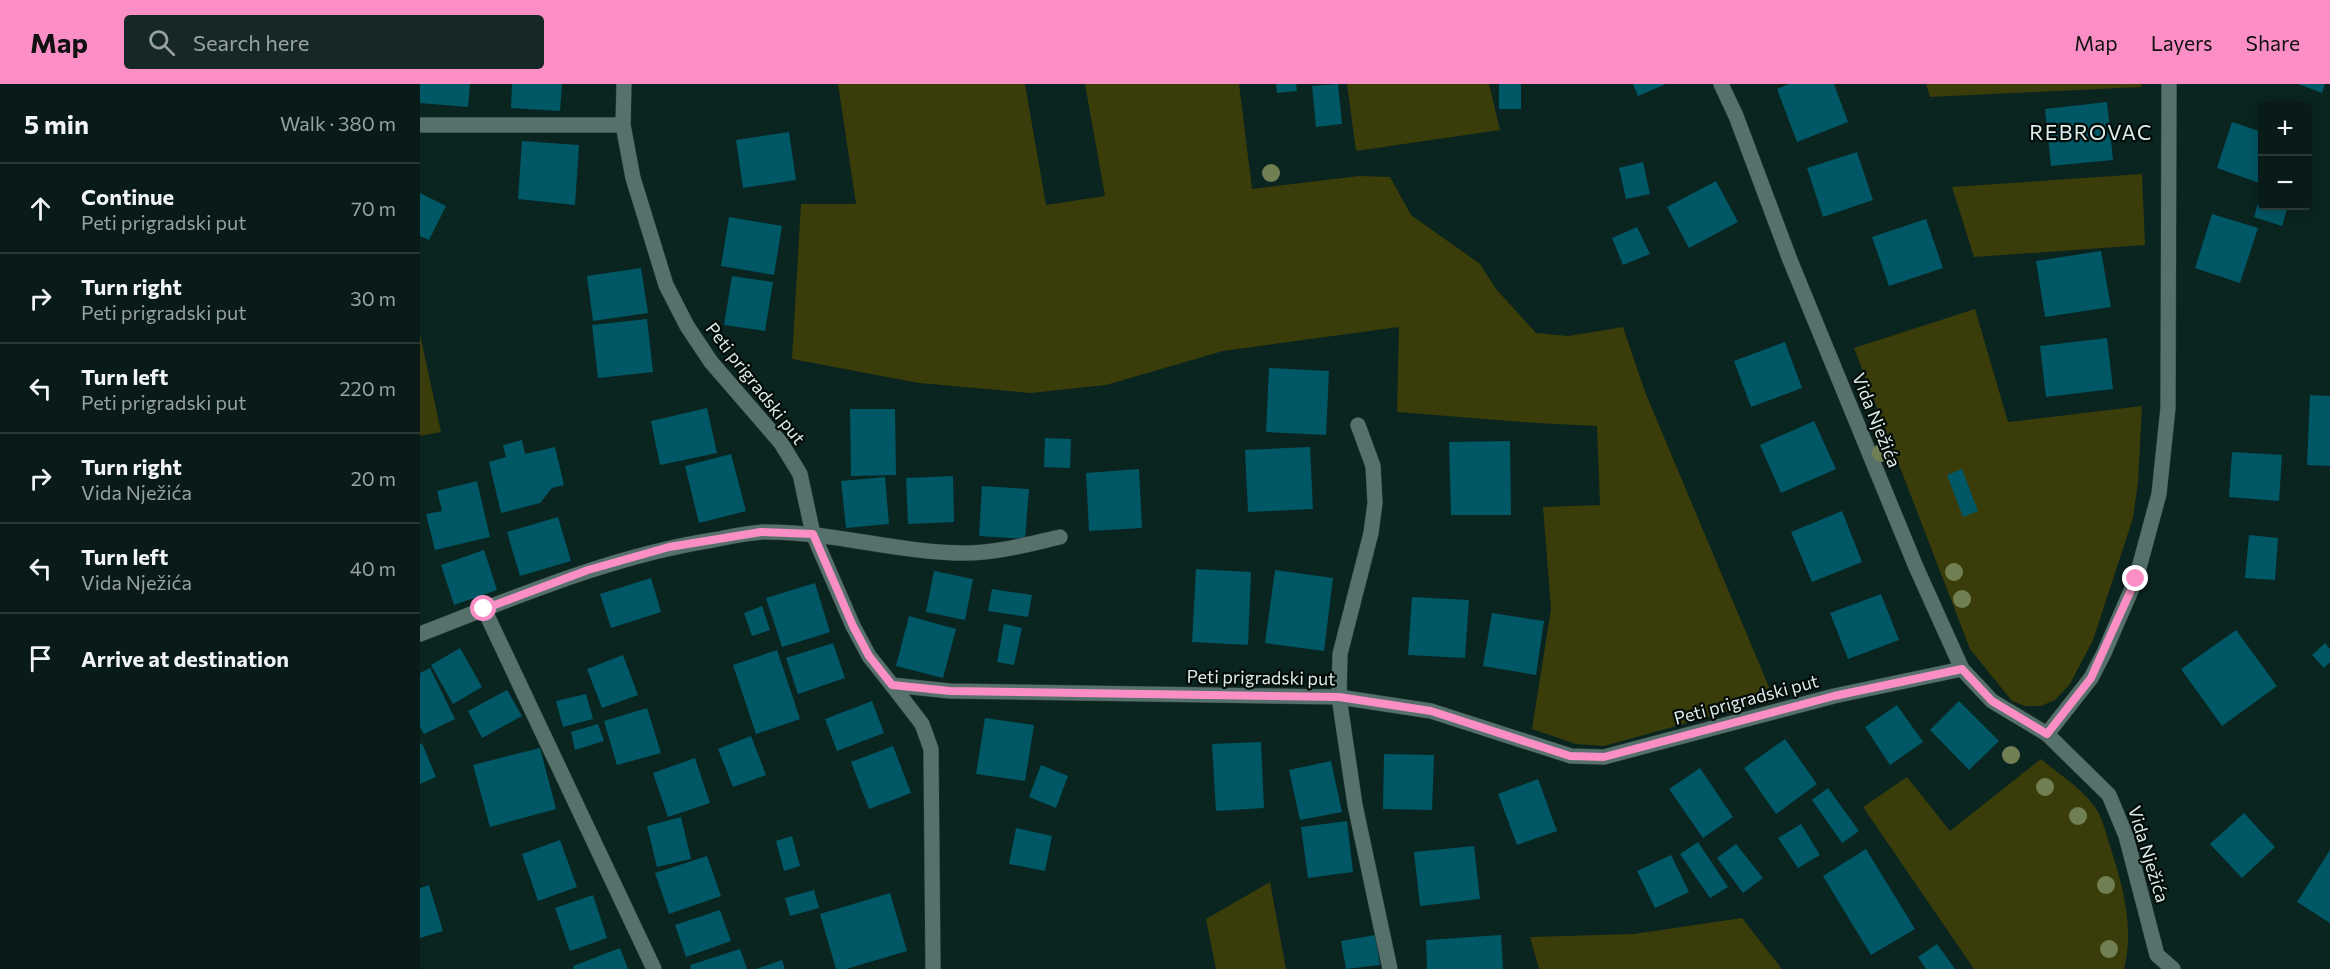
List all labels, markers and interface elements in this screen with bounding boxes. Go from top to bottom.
search box [124,15,544,69]
text: Map [30,25,88,59]
icon: search [145,26,178,59]
text: Search here [193,29,309,56]
text: Map [2074,30,2118,55]
text: Layers [2151,30,2213,55]
text: Share [2246,30,2300,55]
map controls [2258,102,2312,210]
button: + [2258,102,2312,156]
text: 5 min [24,108,89,139]
text: Walk · 380 m [280,111,396,135]
district label: REBROVAC [2029,119,2153,144]
button: − [2258,156,2312,210]
text: Continue [81,183,174,210]
icon: ahead [24,192,57,225]
text: 70 m [351,196,396,220]
text: Peti prigradski put [81,210,247,234]
text: Turn right [81,273,182,300]
icon: right [24,282,57,315]
text: 30 m [350,286,396,310]
text: Peti prigradski put [81,300,247,324]
street label: Peti prigradski put [701,318,811,448]
text: Turn left [81,363,168,390]
street label: Vida Nježića [1848,370,1906,470]
icon: left [24,372,57,405]
text: 220 m [340,376,396,400]
text: Peti prigradski put [81,390,247,414]
text: Turn right [81,453,182,480]
icon: right [24,462,57,495]
text: 20 m [351,466,396,490]
text: Vida Nježića [81,480,192,504]
text: Turn left [81,543,168,570]
icon: left [24,552,57,585]
text: 40 m [350,556,396,580]
route end [2122,565,2148,591]
text: Vida Nježića [81,570,192,594]
route start [470,595,496,621]
icon: arrive [24,642,57,675]
text: Arrive at destination [81,645,289,672]
street label: Peti prigradski put [1186,665,1336,689]
street label: Peti prigradski put [1671,669,1821,729]
street label: Vida Nježića [2124,803,2174,905]

